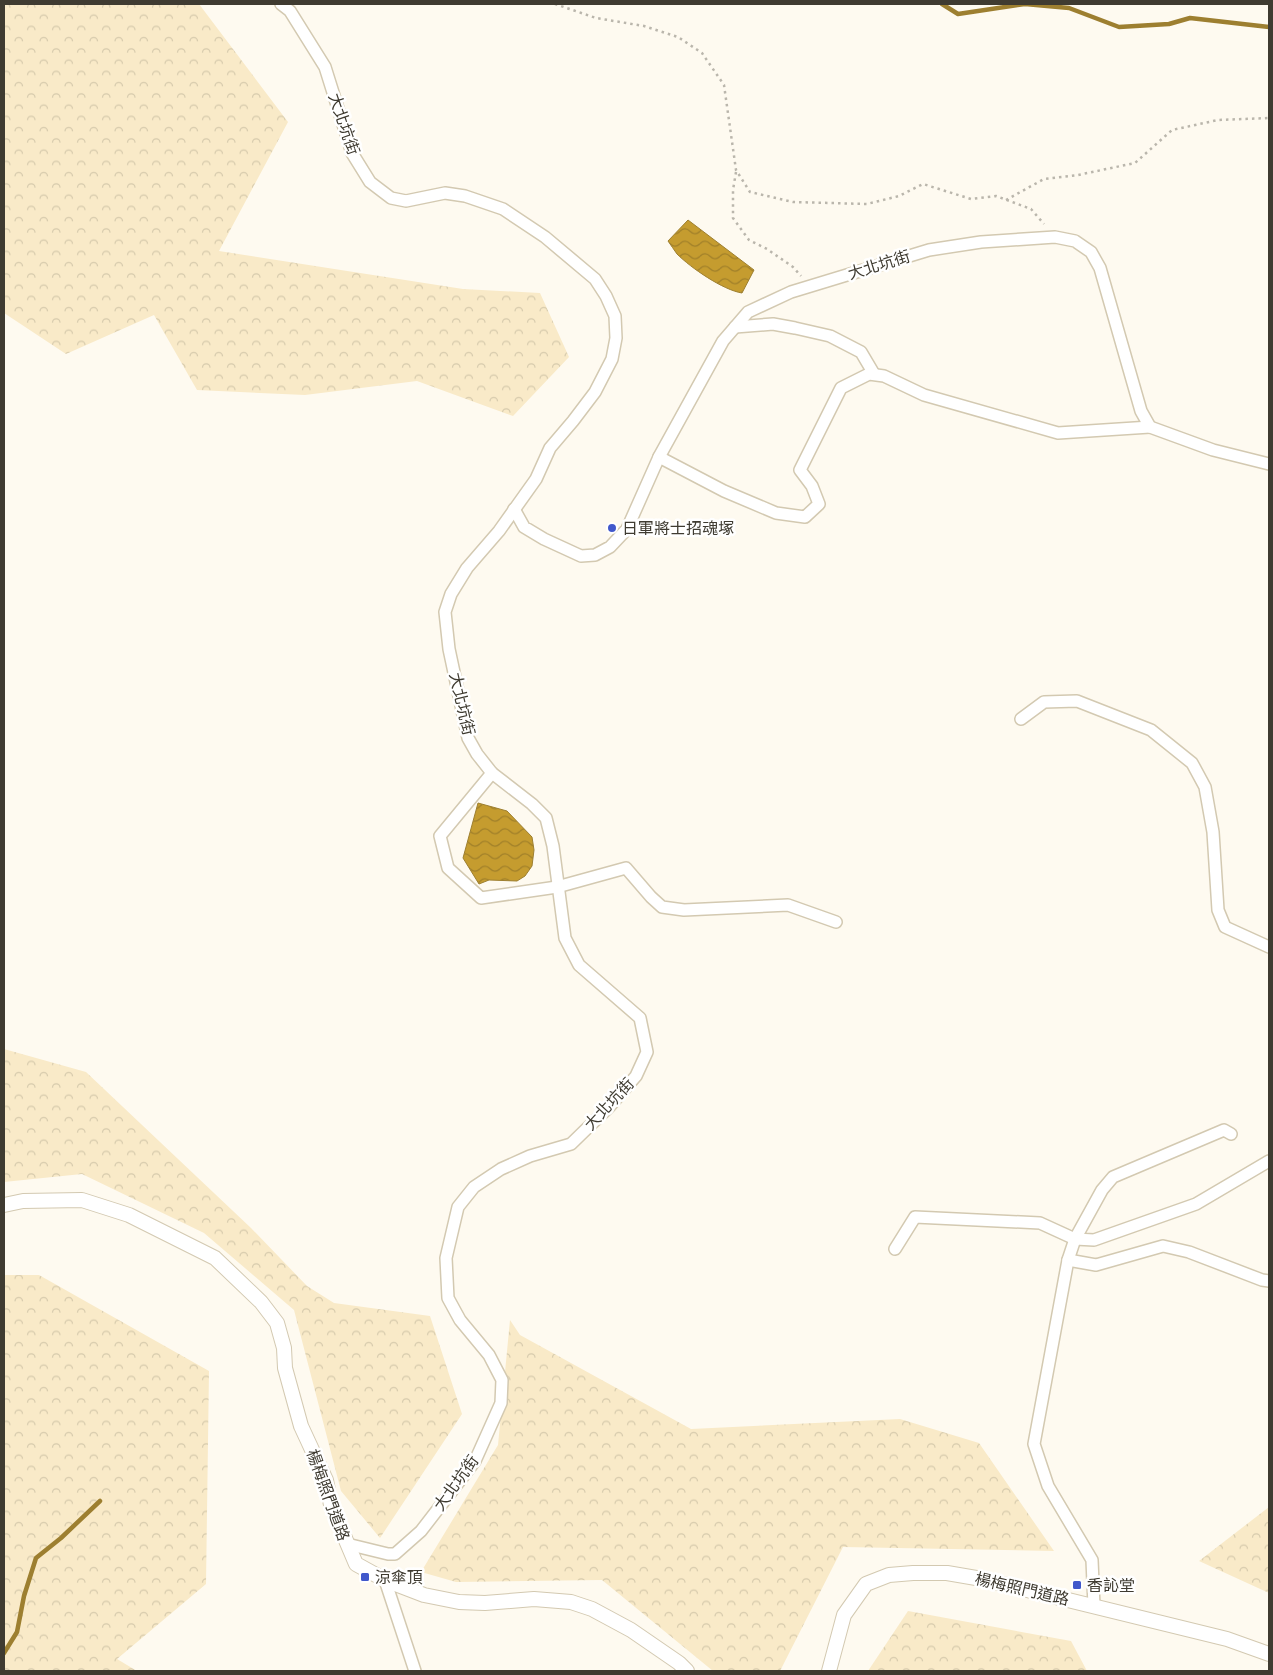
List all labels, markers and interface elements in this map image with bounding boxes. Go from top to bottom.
street label: 大北坑街 [326,91,362,157]
street label: 大北坑街 [846,248,912,282]
place label: 日軍將士招魂塚 [622,520,734,537]
marker: 日軍將士招魂塚 [606,522,618,534]
street label: 大北坑街 [447,671,477,737]
street label: 大北坑街 [581,1075,637,1133]
street label: 楊梅照門道路 [304,1447,352,1543]
street label: 大北坑街 [430,1452,482,1514]
place label: 涼傘頂 [375,1569,423,1586]
street label: 楊梅照門道路 [973,1570,1071,1608]
marker: 涼傘頂 [359,1571,371,1583]
place label: 香訫堂 [1087,1577,1135,1594]
marker: 香訫堂 [1071,1579,1083,1591]

